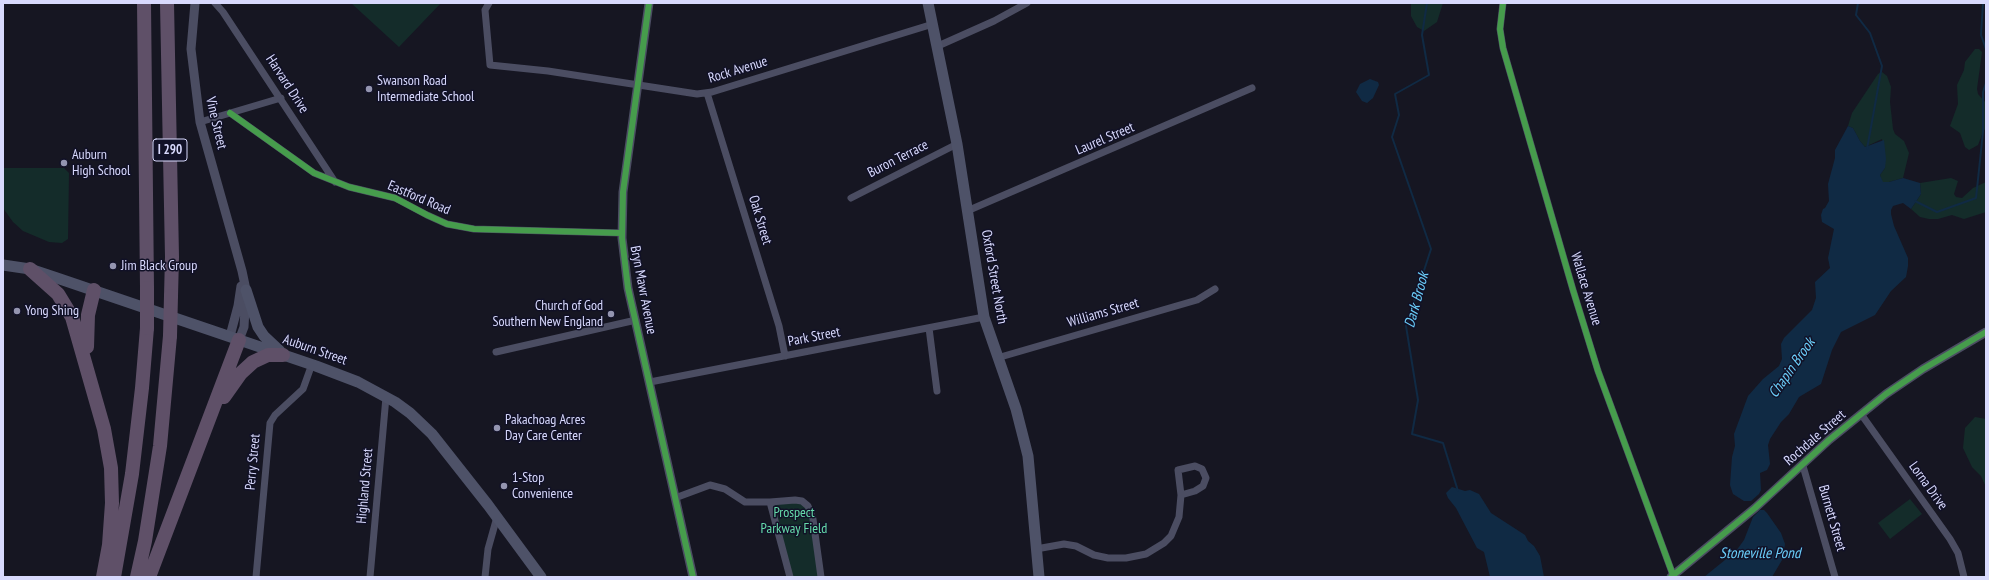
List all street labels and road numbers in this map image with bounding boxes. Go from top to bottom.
street label: Harvard Drive [262,52,312,116]
street label: Rock Avenue [706,53,770,87]
street label: Vine Street [202,95,230,151]
street label: Laurel Street [1073,119,1137,159]
street label: Buron Terrace [865,137,931,181]
road number: I 290 [153,139,187,161]
street label: Eastford Road [385,177,453,219]
street label: Oak Street [745,193,775,247]
street label: Oxford Street North [977,229,1011,325]
street label: Bryn Mawr Avenue [626,244,660,336]
street label: Wallace Avenue [1567,250,1605,328]
street label: Williams Street [1065,295,1141,331]
street label: Park Street [787,324,841,350]
street label: Auburn Street [281,331,349,369]
street label: Rochdale Street [1781,407,1849,469]
street label: Perry Street [242,433,264,491]
street label: Highland Street [353,448,377,524]
street label: Lorna Drive [1905,459,1951,513]
street label: Burnett Street [1815,483,1849,553]

